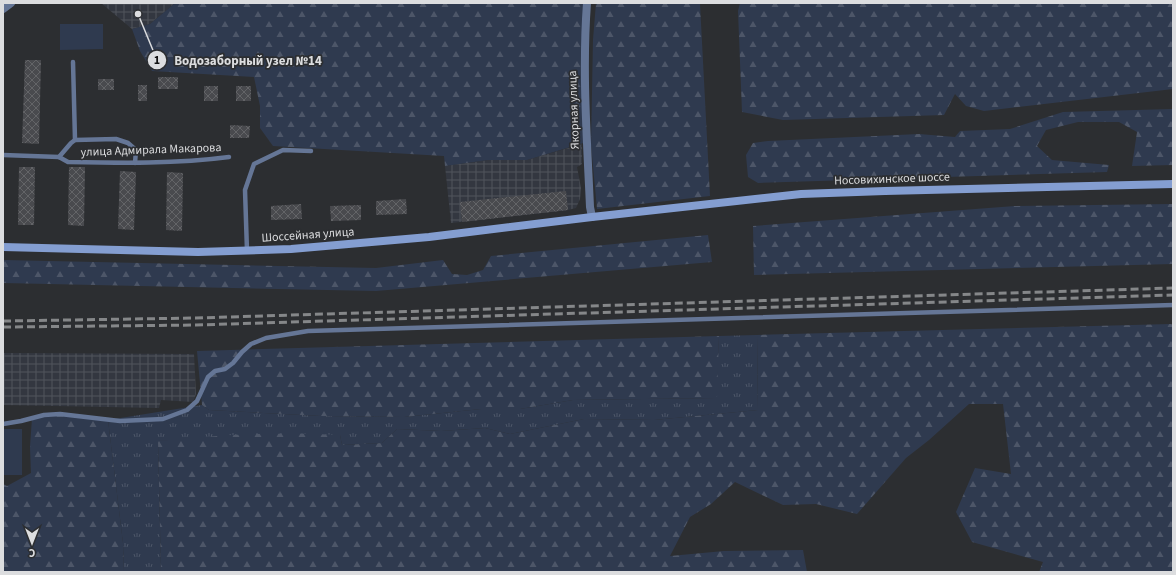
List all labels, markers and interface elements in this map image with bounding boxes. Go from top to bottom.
callout: Водозаборный узел №14 [147,47,330,72]
text: 1 [154,52,160,69]
text: Водозаборный узел №14 [174,52,322,70]
street label: Якорная улица [564,70,584,150]
street label: улица Адмирала Макарова [80,139,222,161]
street label: Носовихинское шоссе [834,168,950,190]
street label: Шоссейная улица [261,223,355,247]
north arrow [12,523,52,563]
text: С [28,545,35,560]

